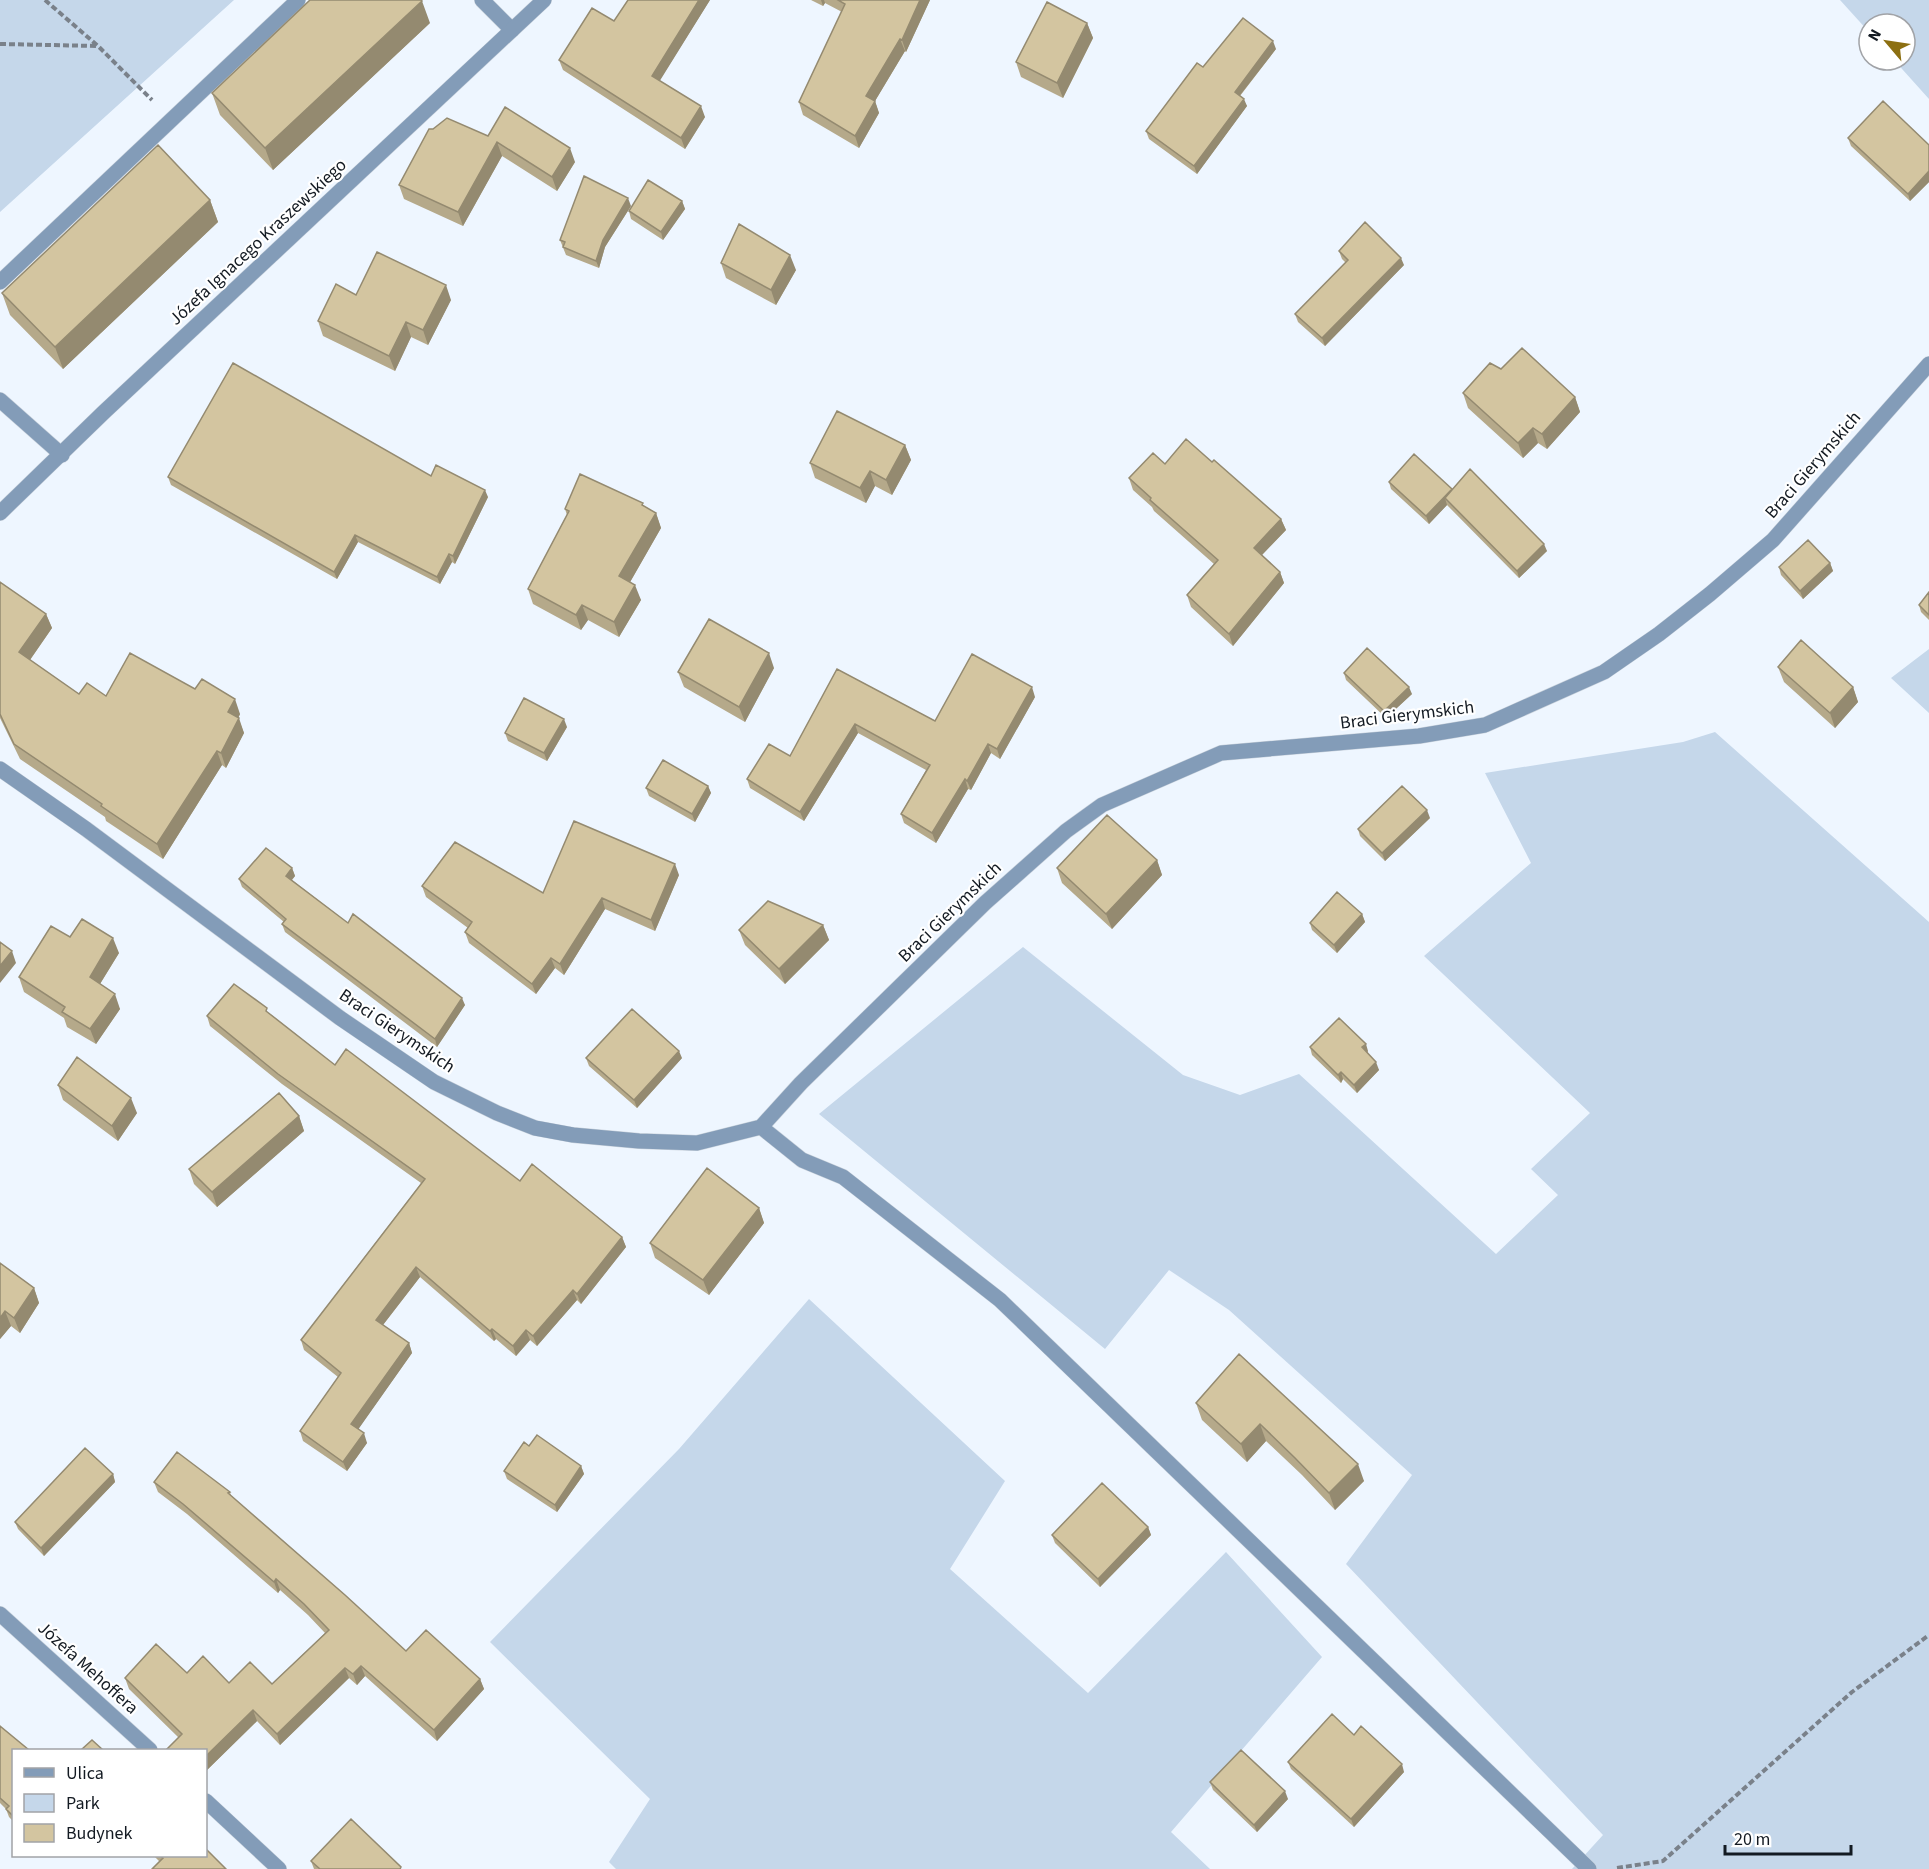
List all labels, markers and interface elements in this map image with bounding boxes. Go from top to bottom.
north arrow [1857,12,1917,72]
text: N [1863,25,1887,45]
street label: Józefa Ignacego Kraszewskiego [164,153,352,331]
street label: Braci Gierymskich [1759,406,1867,524]
street label: Braci Gierymskich [1338,694,1476,736]
street label: Braci Gierymskich [893,856,1007,968]
street label: Braci Gierymskich [334,983,460,1079]
street label: Józefa Mehoffera [32,1616,144,1720]
legend [12,1749,207,1857]
text: Ulica [66,1761,104,1786]
text: Park [66,1791,100,1816]
scale bar [1725,1818,1851,1856]
text: Budynek [66,1821,133,1846]
text: 20 m [1734,1827,1770,1852]

